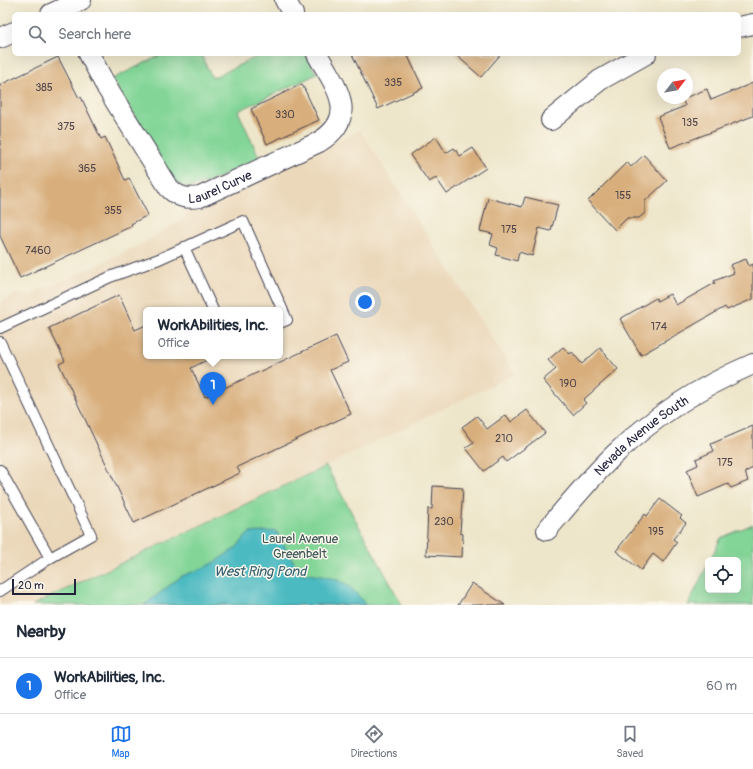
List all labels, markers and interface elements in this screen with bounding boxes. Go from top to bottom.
search box [12,12,741,56]
icon: search [26,23,48,45]
text: Search here [58,25,131,44]
north arrow [657,68,693,104]
house number: 335 [384,76,402,89]
house number: 385 [35,81,53,94]
house number: 330 [275,108,295,121]
house number: 135 [682,116,698,129]
house number: 375 [57,120,75,133]
house number: 365 [78,162,96,175]
street label: Laurel Curve [188,167,255,207]
house number: 155 [615,189,631,202]
house number: 355 [104,204,122,217]
house number: 175 [501,223,517,236]
house number: 7460 [25,244,51,257]
your location [355,292,375,312]
popup [143,307,283,359]
text: WorkAbilities, Inc. [157,316,269,335]
house number: 174 [651,320,668,333]
text: Office [157,335,189,351]
pin: 1 [200,372,226,405]
house number: 190 [559,377,577,390]
street label: Nevada Avenue South [591,393,691,479]
house number: 210 [495,432,513,445]
house number: 175 [717,456,733,469]
house number: 230 [434,515,454,528]
house number: 195 [648,525,664,538]
park label: Laurel Avenue Greenbelt [262,531,339,562]
map controls [705,557,741,593]
button: locate [705,557,741,593]
water label: West Ring Pond [214,563,308,580]
scale bar [12,577,76,596]
text: 20 m [18,579,44,592]
text: Nearby [16,621,65,642]
text: WorkAbilities, Inc. [54,668,165,687]
text: 1 [26,678,32,694]
text: 60 m [706,678,737,694]
text: Office [54,687,86,703]
tab: Map [110,723,132,760]
tab: Directions [351,723,397,760]
tab: Saved [616,723,643,760]

